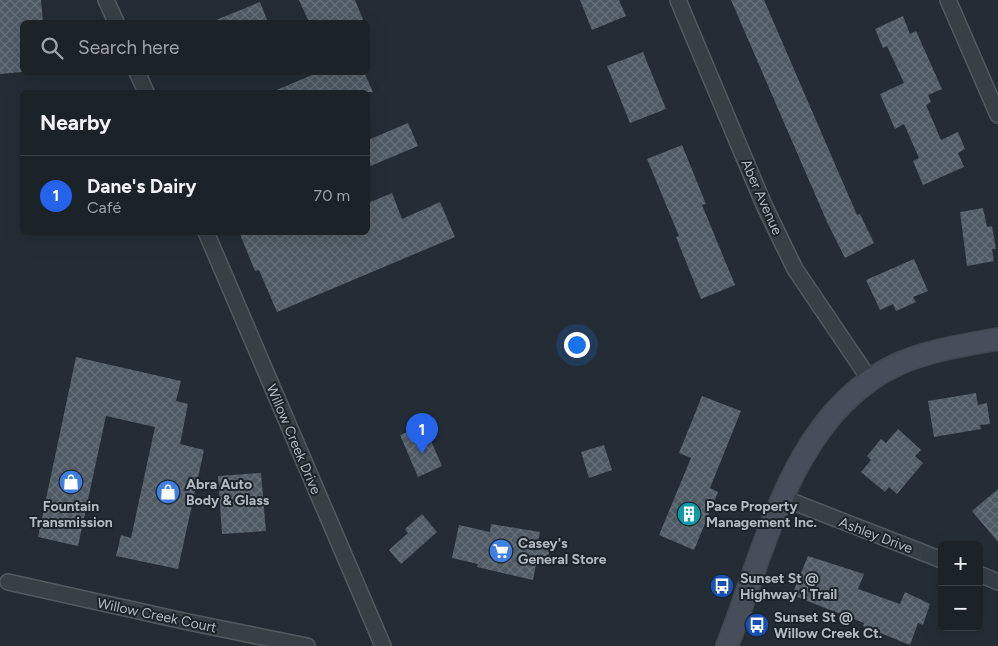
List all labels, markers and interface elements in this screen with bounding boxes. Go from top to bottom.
search box [20,20,370,75]
icon: search [38,34,66,62]
text: Search here [78,36,180,59]
text: Nearby [40,110,111,135]
street label: Aber Avenue [737,157,786,238]
text: Dane's Dairy [87,175,196,198]
text: 1 [53,186,59,205]
text: 70 m [314,186,350,205]
text: Café [87,198,121,217]
your location [564,332,590,358]
street label: Willow Creek Drive [263,382,325,497]
pin: 1 [406,413,438,454]
shop icon: Fountain Transmission [58,469,84,495]
place label: Abra Auto Body & Glass [186,476,270,509]
shop icon: Abra Auto Body & Glass [155,479,181,505]
place label: Fountain Transmission [29,498,113,531]
place label: Pace Property Management Inc. [706,498,817,531]
building icon: Pace Property Management Inc. [676,501,702,527]
street label: Ashley Drive [837,514,915,557]
place label: Casey's General Store [518,535,607,568]
supermarket icon: Casey's General Store [488,538,514,564]
map controls [938,541,983,631]
button: + [938,541,983,586]
place label: Sunset St @ Highway 1 Trail [740,570,837,603]
bus stop icon: Sunset St @ Highway 1 Trail [709,573,735,599]
button: − [938,586,983,631]
street label: Willow Creek Court [96,595,218,636]
place label: Sunset St @ Willow Creek Ct. [774,609,882,642]
bus stop icon: Sunset St @ Willow Creek Ct. [744,612,770,638]

